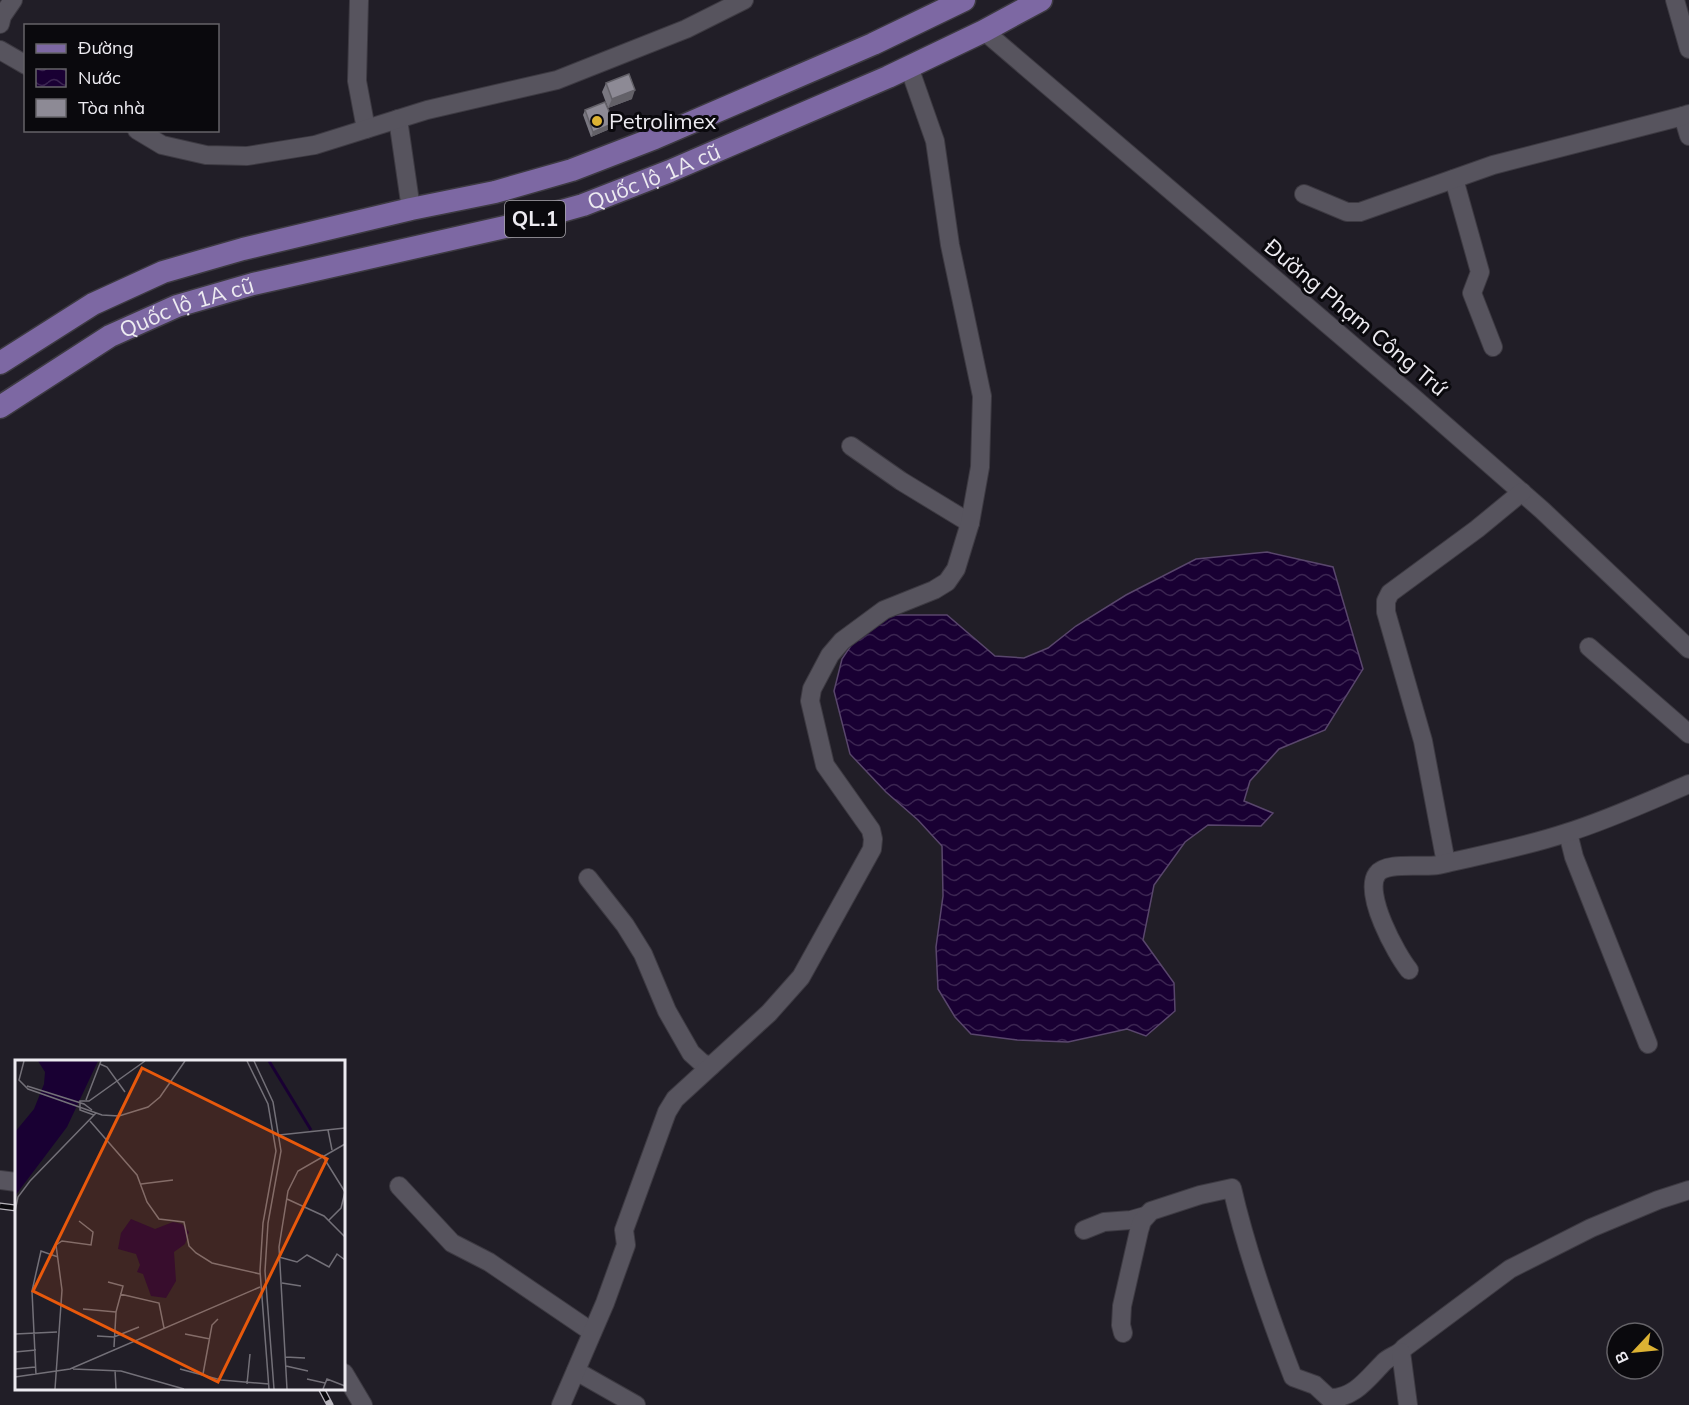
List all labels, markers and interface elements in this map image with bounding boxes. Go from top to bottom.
legend [24,24,219,132]
text: Đường [78,36,134,59]
text: Nước [78,66,121,89]
text: Tòa nhà [78,96,145,119]
place label: Petrolimex [609,107,717,135]
marker: Petrolimex [590,114,604,128]
street label: Quốc lộ 1A cũ [583,137,725,216]
road number: QL.1 [505,201,565,237]
street label: Đường Phạm Công Trứ [1259,232,1454,403]
street label: Quốc lộ 1A cũ [115,271,257,344]
inset map [15,1060,345,1390]
north arrow [1605,1321,1665,1381]
text: B [1610,1348,1633,1367]

